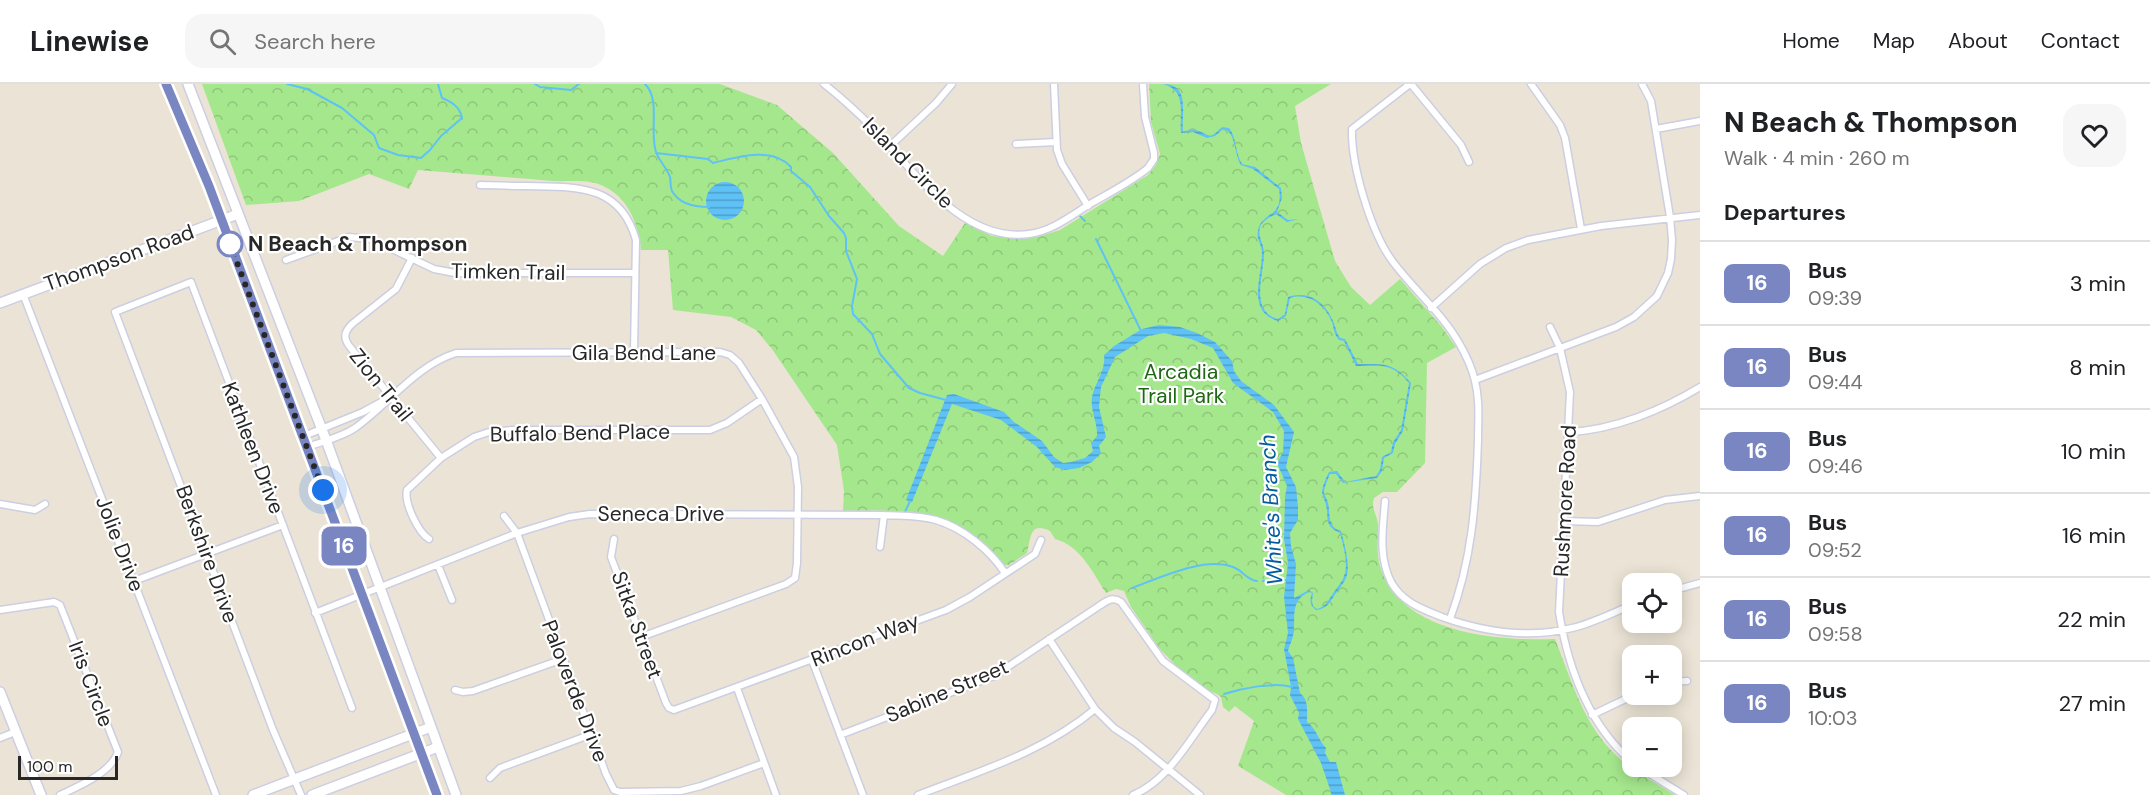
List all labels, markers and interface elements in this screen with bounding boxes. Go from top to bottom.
search box [185,14,605,68]
text: Linewise [30,23,149,60]
icon: search [206,25,239,58]
text: Search here [254,27,376,56]
text: Home [1782,27,1840,55]
text: Map [1873,27,1915,55]
text: About [1948,27,2008,55]
text: Contact [2041,27,2120,55]
text: N Beach & Thompson [1724,104,2018,141]
button: heart [2063,104,2126,167]
street label: Island Circle [856,111,960,215]
text: Walk · 4 min · 260 m [1724,145,1909,171]
text: Departures [1724,198,1846,227]
street label: Thompson Road [40,218,198,298]
place label: N Beach & Thompson [248,230,467,258]
marker: N Beach & Thompson [217,231,243,257]
text: Bus [1808,256,1847,285]
street label: Timken Trail [451,257,565,287]
text: 16 [1747,269,1767,297]
text: 3 min [2070,269,2126,298]
text: 09:39 [1808,285,1862,311]
street label: Gila Bend Lane [572,339,716,367]
text: Bus [1808,340,1847,369]
street label: Zion Trail [343,343,419,427]
text: 16 [1747,353,1767,381]
text: 8 min [2069,353,2126,382]
park label: Arcadia Trail Park [1138,358,1225,410]
text: 09:44 [1808,369,1863,395]
street label: Kathleen Drive [215,378,291,518]
street label: Buffalo Bend Place [490,417,670,449]
street label: Rushmore Road [1547,424,1583,578]
text: Bus [1808,424,1847,453]
water label: White's Branch [1253,434,1289,586]
text: 16 [1747,437,1767,465]
text: 10 min [2061,437,2126,466]
text: 09:46 [1808,453,1863,479]
your location [308,475,338,505]
street label: Berkshire Drive [169,481,245,627]
street label: Jolie Drive [89,492,151,596]
street label: Seneca Drive [598,500,724,528]
text: Bus [1808,508,1847,537]
text: 16 [1747,521,1767,549]
text: 16 min [2062,521,2126,550]
line badge: 16 [317,526,371,566]
text: 16 [334,532,354,560]
text: 09:52 [1808,537,1862,563]
street label: Sitka Street [605,567,669,683]
map controls [1622,573,1682,777]
button: locate [1622,573,1682,633]
text: Bus [1808,592,1847,621]
text: 16 [1747,605,1767,633]
text: 22 min [2057,605,2126,634]
street label: Rincon Way [807,606,923,673]
street label: Paloverde Drive [535,616,615,766]
text: 09:58 [1808,621,1863,647]
street label: Iris Circle [62,637,120,731]
button: + [1622,645,1682,705]
street label: Sabine Street [881,653,1013,729]
text: Bus [1808,676,1847,705]
text: 16 [1747,689,1767,717]
text: 27 min [2059,689,2126,718]
text: 10:03 [1808,705,1857,731]
button: − [1622,717,1682,777]
scale bar [18,753,118,780]
text: 100 m [27,756,72,777]

